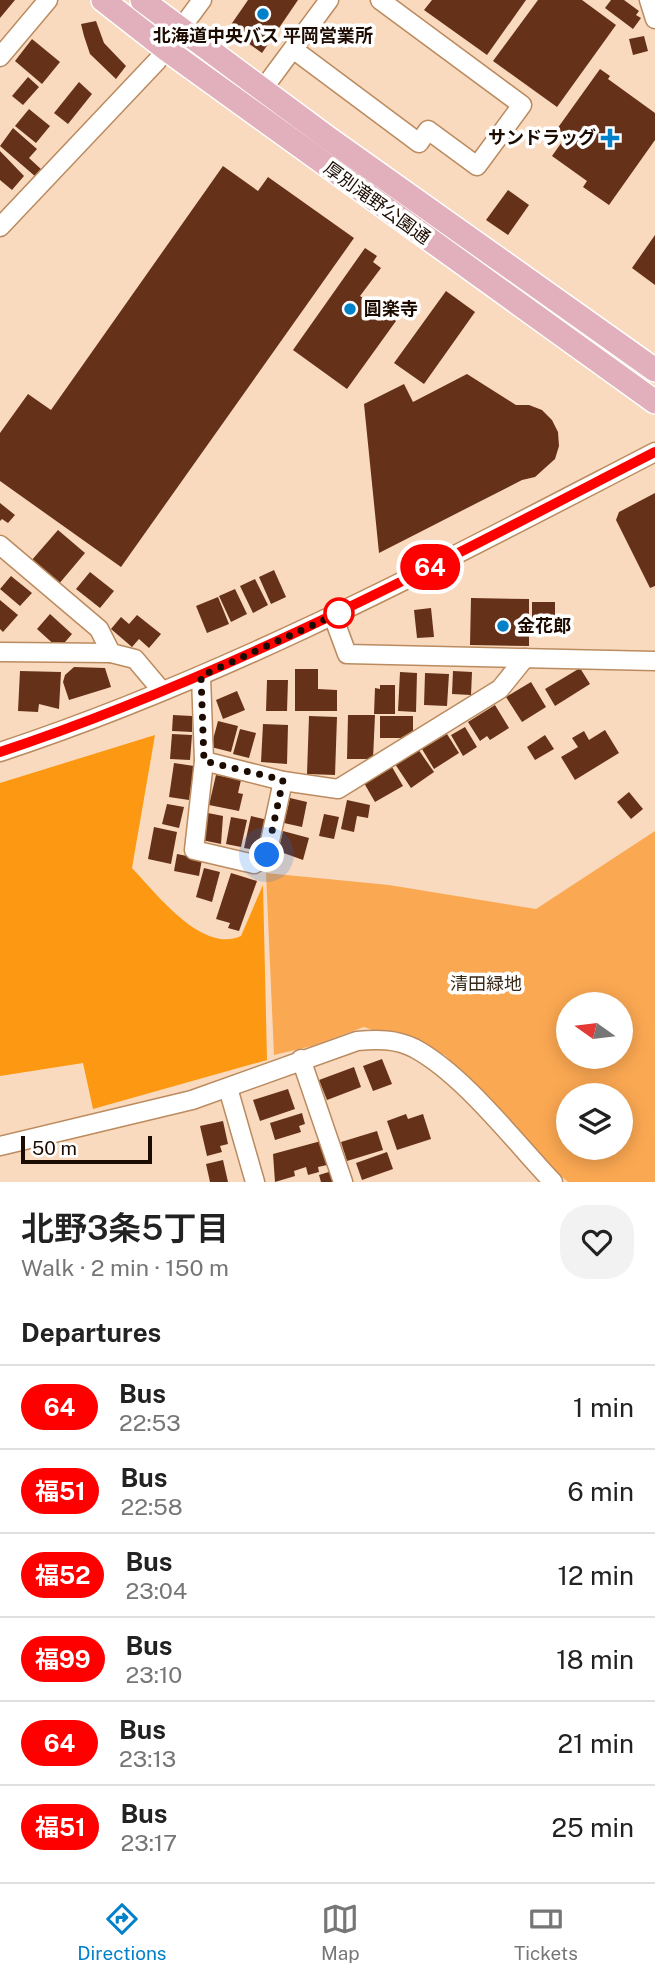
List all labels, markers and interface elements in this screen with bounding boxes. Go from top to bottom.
marker: 北海道中央バス 平岡営業所 [255,6,271,22]
place label: 北海道中央バス 平岡営業所 [153,25,373,46]
place label: サンドラッグ [488,127,596,148]
marker: サンドラッグ [602,130,618,146]
street label: 厚別滝野公園通 [320,157,434,248]
place label: 圓楽寺 [364,298,418,319]
marker: 圓楽寺 [342,301,358,317]
line badge: 64 [398,544,462,590]
text: 64 [414,553,446,581]
unlabelled marker [324,598,354,628]
place label: 金花郎 [517,615,571,636]
marker: 金花郎 [495,618,511,634]
your location [249,837,284,872]
park label: 清田緑地 [450,973,522,994]
north arrow [556,992,634,1069]
map controls [556,992,633,1160]
button: layers [556,1083,633,1160]
scale bar [21,1133,152,1165]
text: 50 m [32,1137,77,1159]
button: heart [560,1205,634,1279]
text: 北野3条5丁目 [21,1209,229,1247]
text: Walk · 2 min · 150 m [21,1254,229,1281]
text: Departures [21,1317,161,1348]
text: Bus [119,1378,166,1409]
text: 1 min [573,1392,634,1423]
text: 64 [44,1393,75,1421]
text: 22:53 [119,1409,181,1436]
text: Bus [120,1462,167,1493]
text: 6 min [567,1476,634,1507]
text: 福51 [35,1477,85,1505]
text: 22:58 [120,1493,183,1520]
text: Bus [125,1546,172,1577]
text: 12 min [558,1560,634,1591]
text: 福52 [35,1561,90,1589]
text: 23:04 [125,1577,187,1604]
text: Bus [126,1630,173,1661]
text: 18 min [556,1644,634,1675]
text: 福99 [35,1645,91,1673]
text: 23:10 [126,1661,182,1688]
text: Bus [119,1714,166,1745]
text: 21 min [558,1728,634,1759]
text: 64 [44,1729,75,1757]
text: 23:13 [119,1745,176,1772]
text: Bus [120,1798,167,1829]
text: 25 min [551,1812,634,1843]
text: 福51 [35,1813,85,1841]
text: 23:17 [120,1829,177,1856]
tab: Directions [77,1900,166,1964]
tab: Map [321,1900,360,1964]
tab: Tickets [514,1900,578,1964]

